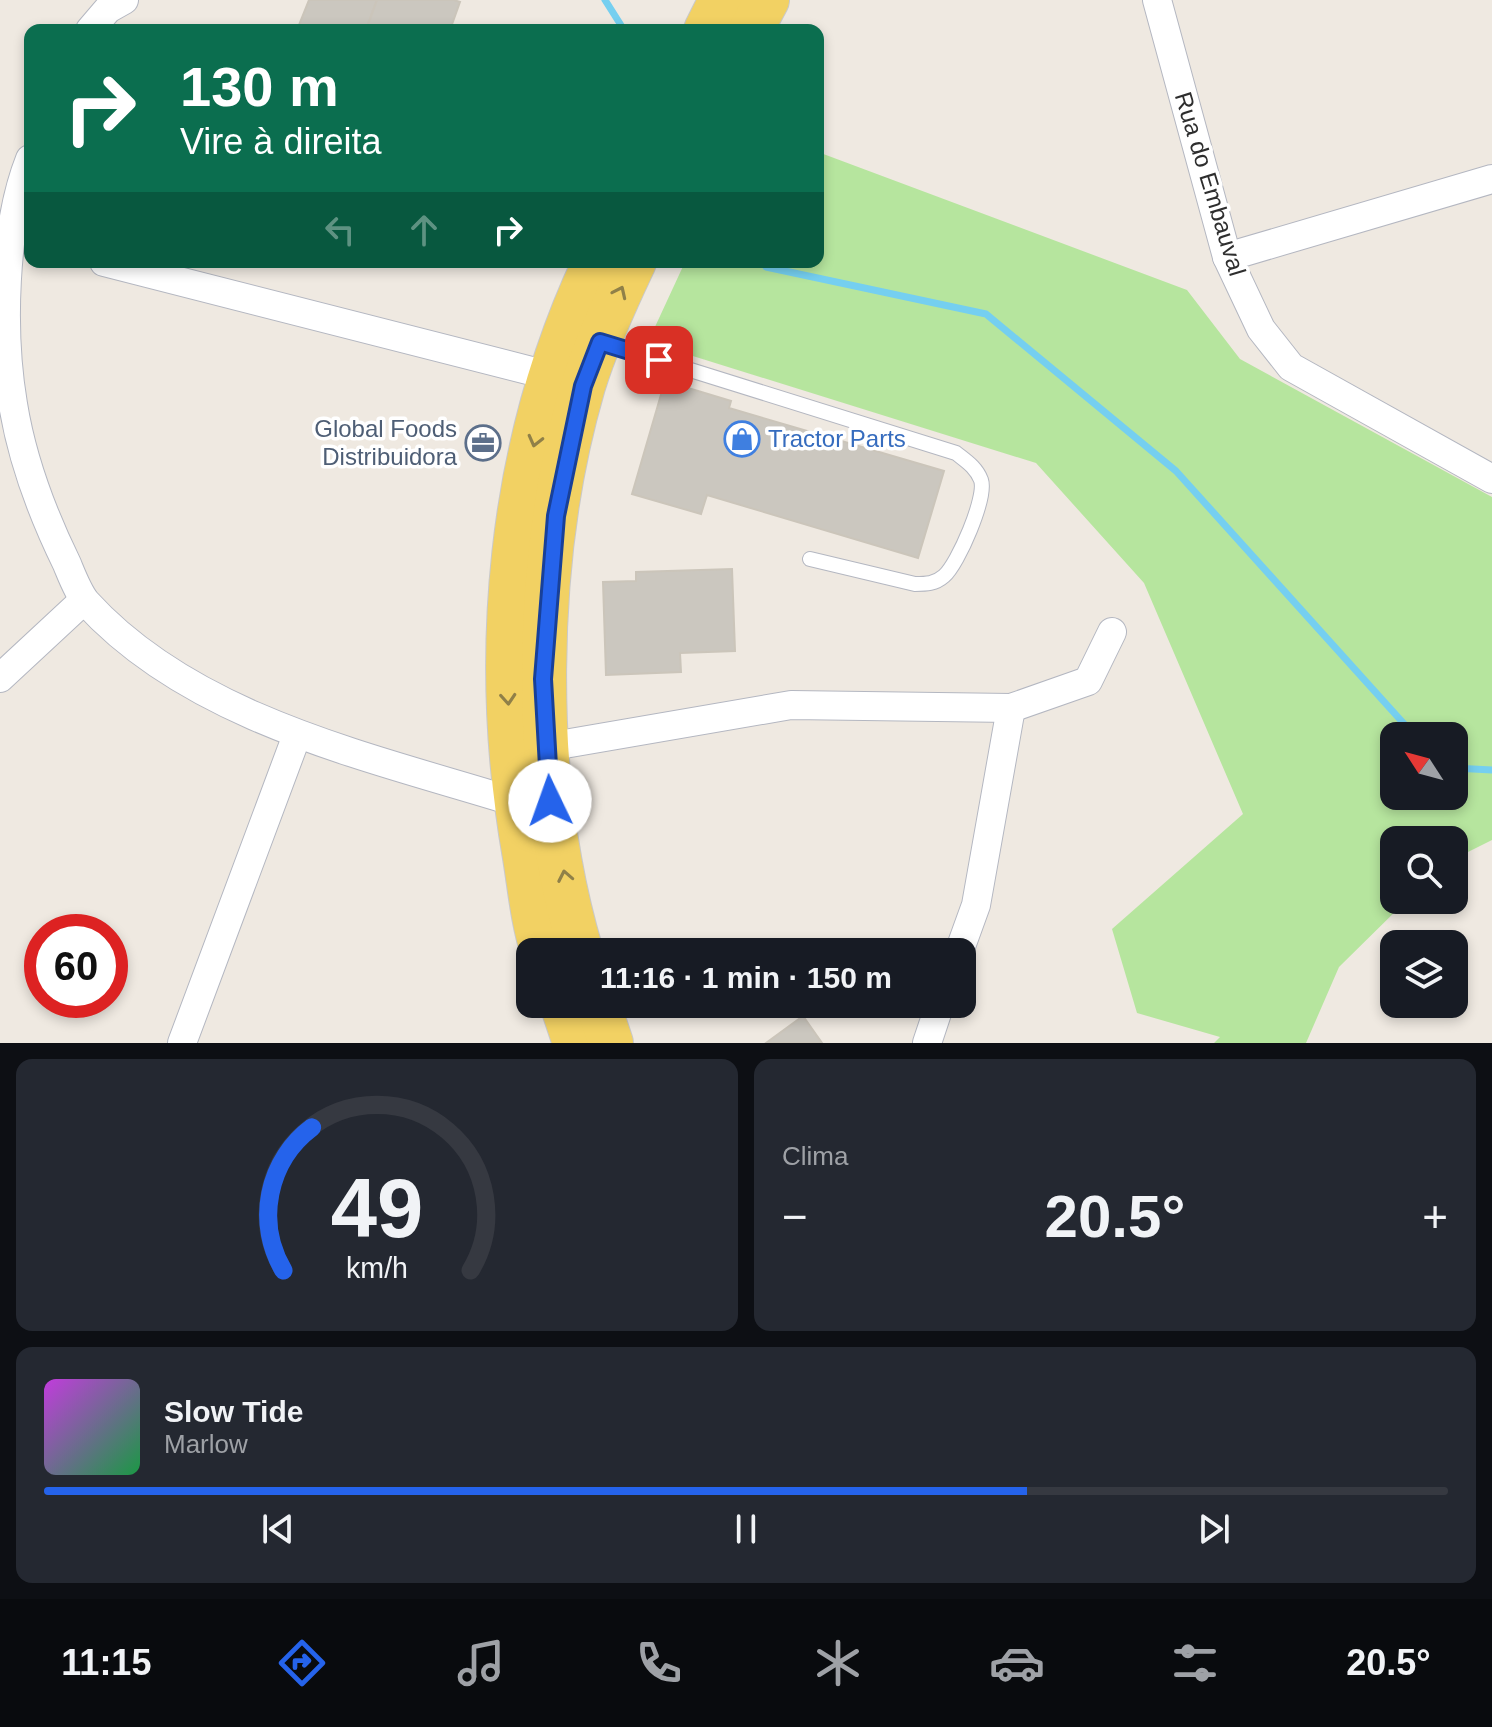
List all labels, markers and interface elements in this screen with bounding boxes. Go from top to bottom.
text: 130 m [180,55,339,118]
icon: right [48,56,152,160]
street label: Rua do Embauval [1170,89,1251,279]
text: Vire à direita [180,121,381,162]
icon: left [318,208,362,252]
icon: ahead [402,208,446,252]
icon: right [486,208,530,252]
one-way arrow [610,285,626,300]
pin [625,326,693,394]
icon: arrive [637,338,681,382]
place label: Global Foods Distribuidora [314,415,458,470]
shop icon: Tractor Parts [723,420,761,458]
office icon: Global Foods Distribuidora [464,424,502,462]
place label: Tractor Parts [768,425,906,452]
one-way arrow [527,434,544,448]
one-way arrow [499,693,516,706]
north arrow [1380,722,1468,810]
map controls [1380,722,1468,1018]
position arrow [508,759,592,843]
button: search [1380,826,1468,914]
one-way arrow [557,869,574,883]
speed limit sign: 60 [24,914,128,1018]
button: layers [1380,930,1468,1018]
text: 11:16 · 1 min · 150 m [600,961,892,994]
text: Clima [782,1141,848,1171]
text: 49 [331,1162,423,1255]
text: 20.5° [1045,1183,1185,1250]
text: − [782,1192,808,1241]
text: + [1422,1192,1448,1241]
text: km/h [346,1252,408,1284]
text: Slow Tide [164,1395,303,1428]
text: Marlow [164,1429,248,1459]
icon: previous [256,1507,300,1551]
icon: pause [724,1507,768,1551]
icon: next [1192,1507,1236,1551]
icon: directions [274,1635,330,1691]
icon: music [453,1635,509,1691]
icon: phone [631,1635,687,1691]
icon: climate [810,1635,866,1691]
icon: car [989,1635,1045,1691]
icon: filters [1167,1635,1223,1691]
text: 11:15 [61,1642,151,1683]
text: 20.5° [1346,1642,1431,1683]

